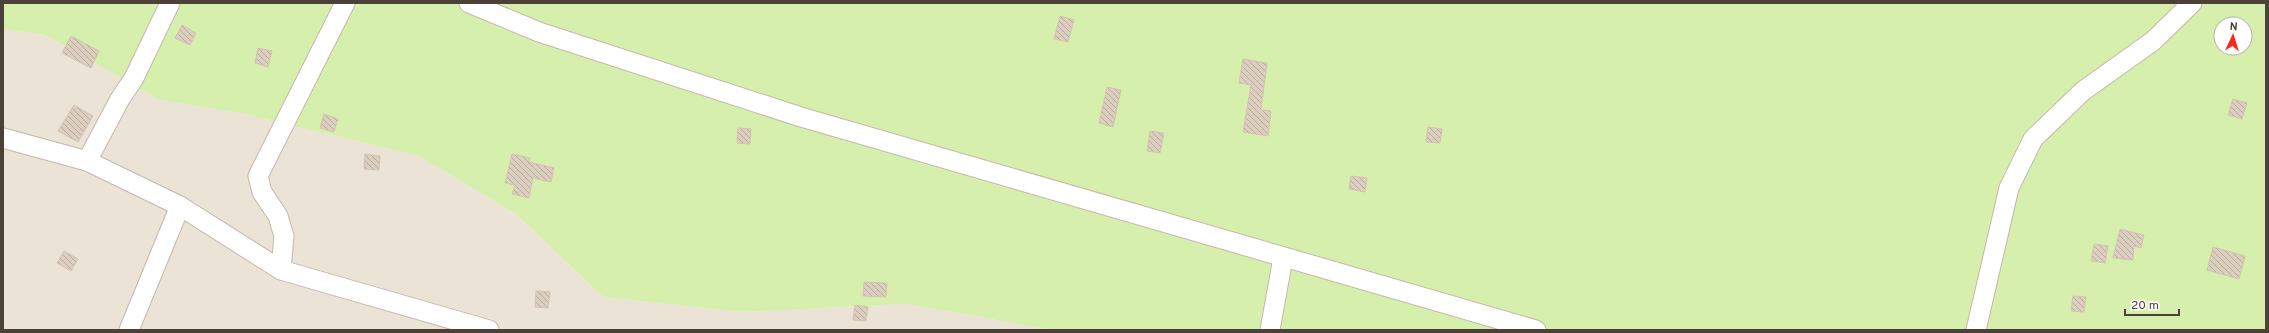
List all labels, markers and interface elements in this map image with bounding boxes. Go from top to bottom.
north arrow [2213,16,2253,56]
text: N [2229,20,2238,34]
scale bar [2125,291,2179,317]
text: 20 m [2131,298,2159,314]

